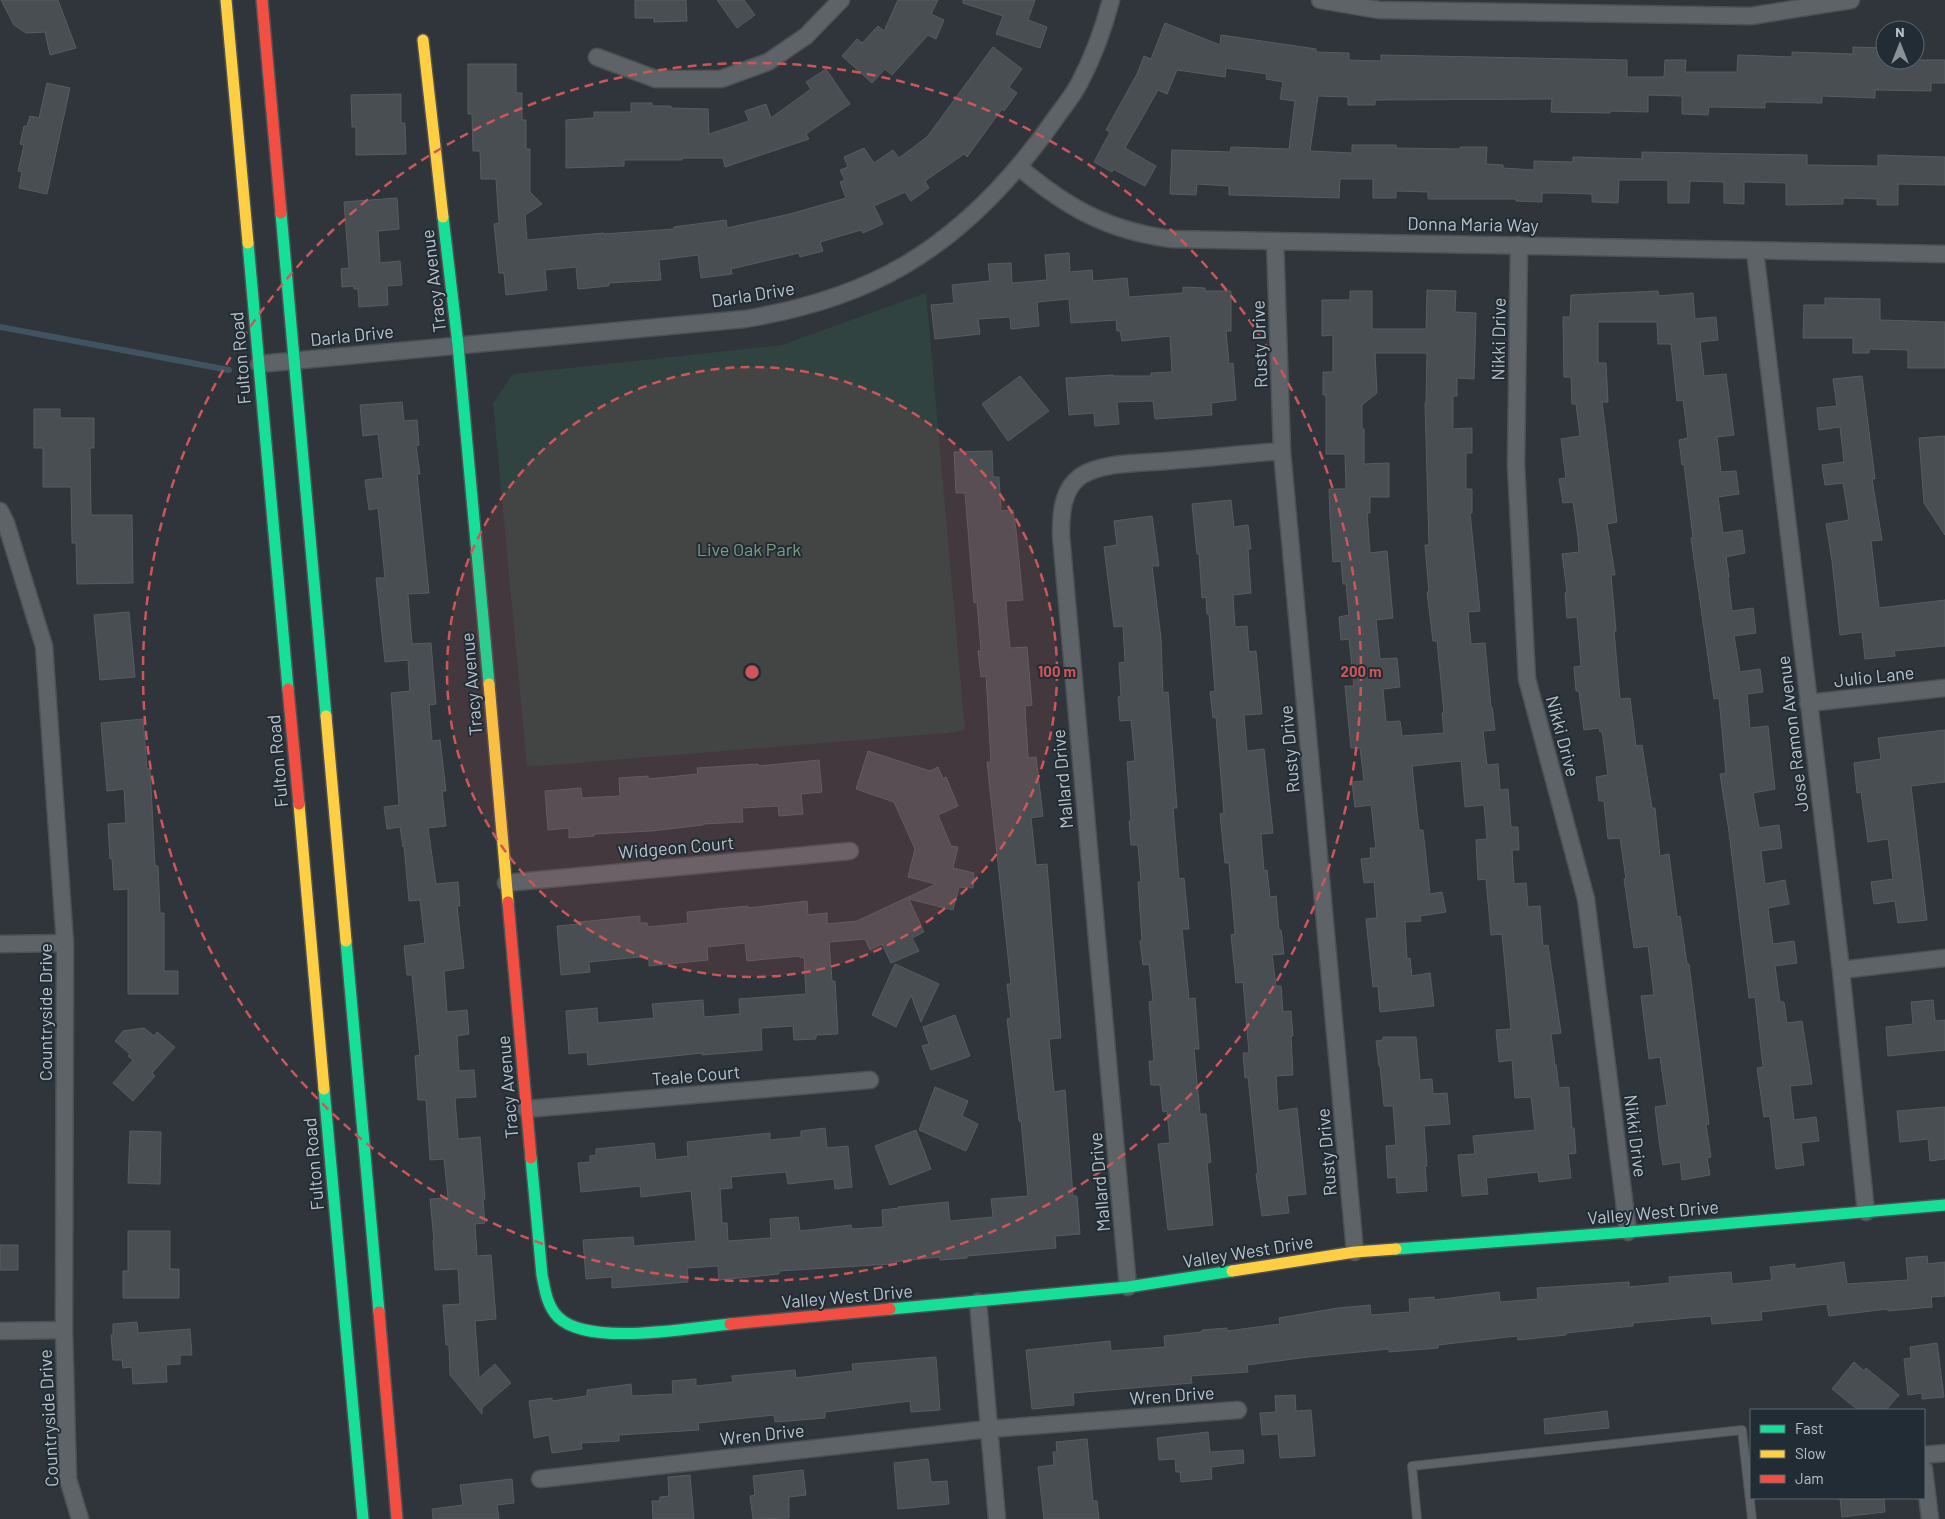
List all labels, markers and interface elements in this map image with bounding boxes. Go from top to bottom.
north arrow [1875,20,1925,70]
text: N [1895,23,1905,40]
street label: Donna Maria Way [1407,212,1539,236]
street label: Tracy Avenue [416,228,450,334]
street label: Darla Drive [710,277,796,311]
street label: Nikki Drive [1486,297,1510,381]
street label: Rusty Drive [1246,300,1272,388]
street label: Fulton Road [225,311,255,405]
street label: Darla Drive [309,320,395,350]
park label: Live Oak Park [697,538,801,560]
street label: Tracy Avenue [456,632,486,736]
street label: Jose Ramon Avenue [1771,655,1813,813]
street label: Julio Lane [1833,661,1915,691]
text: 100 m [1038,662,1076,680]
text: 200 m [1340,662,1382,680]
centre of rings [743,663,761,681]
street label: Nikki Drive [1542,693,1584,779]
street label: Rusty Drive [1274,704,1304,794]
street label: Fulton Road [262,714,292,808]
street label: Mallard Drive [1047,728,1077,830]
street label: Widgeon Court [617,831,735,863]
street label: Countryside Drive [34,943,56,1081]
street label: Tracy Avenue [492,1035,522,1139]
street label: Teale Court [651,1060,741,1090]
street label: Nikki Drive [1620,1093,1652,1179]
street label: Rusty Drive [1311,1107,1341,1197]
street label: Fulton Road [298,1117,328,1211]
street label: Mallard Drive [1084,1131,1114,1233]
street label: Valley West Drive [1586,1195,1720,1229]
street label: Valley West Drive [1181,1230,1315,1272]
street label: Valley West Drive [780,1279,914,1313]
street label: Countryside Drive [33,1349,63,1487]
street label: Wren Drive [1129,1381,1215,1409]
legend [1750,1409,1925,1499]
street label: Wren Drive [719,1419,805,1449]
text: Fast [1795,1419,1823,1437]
text: Slow [1795,1444,1826,1462]
text: Jam [1795,1469,1824,1487]

